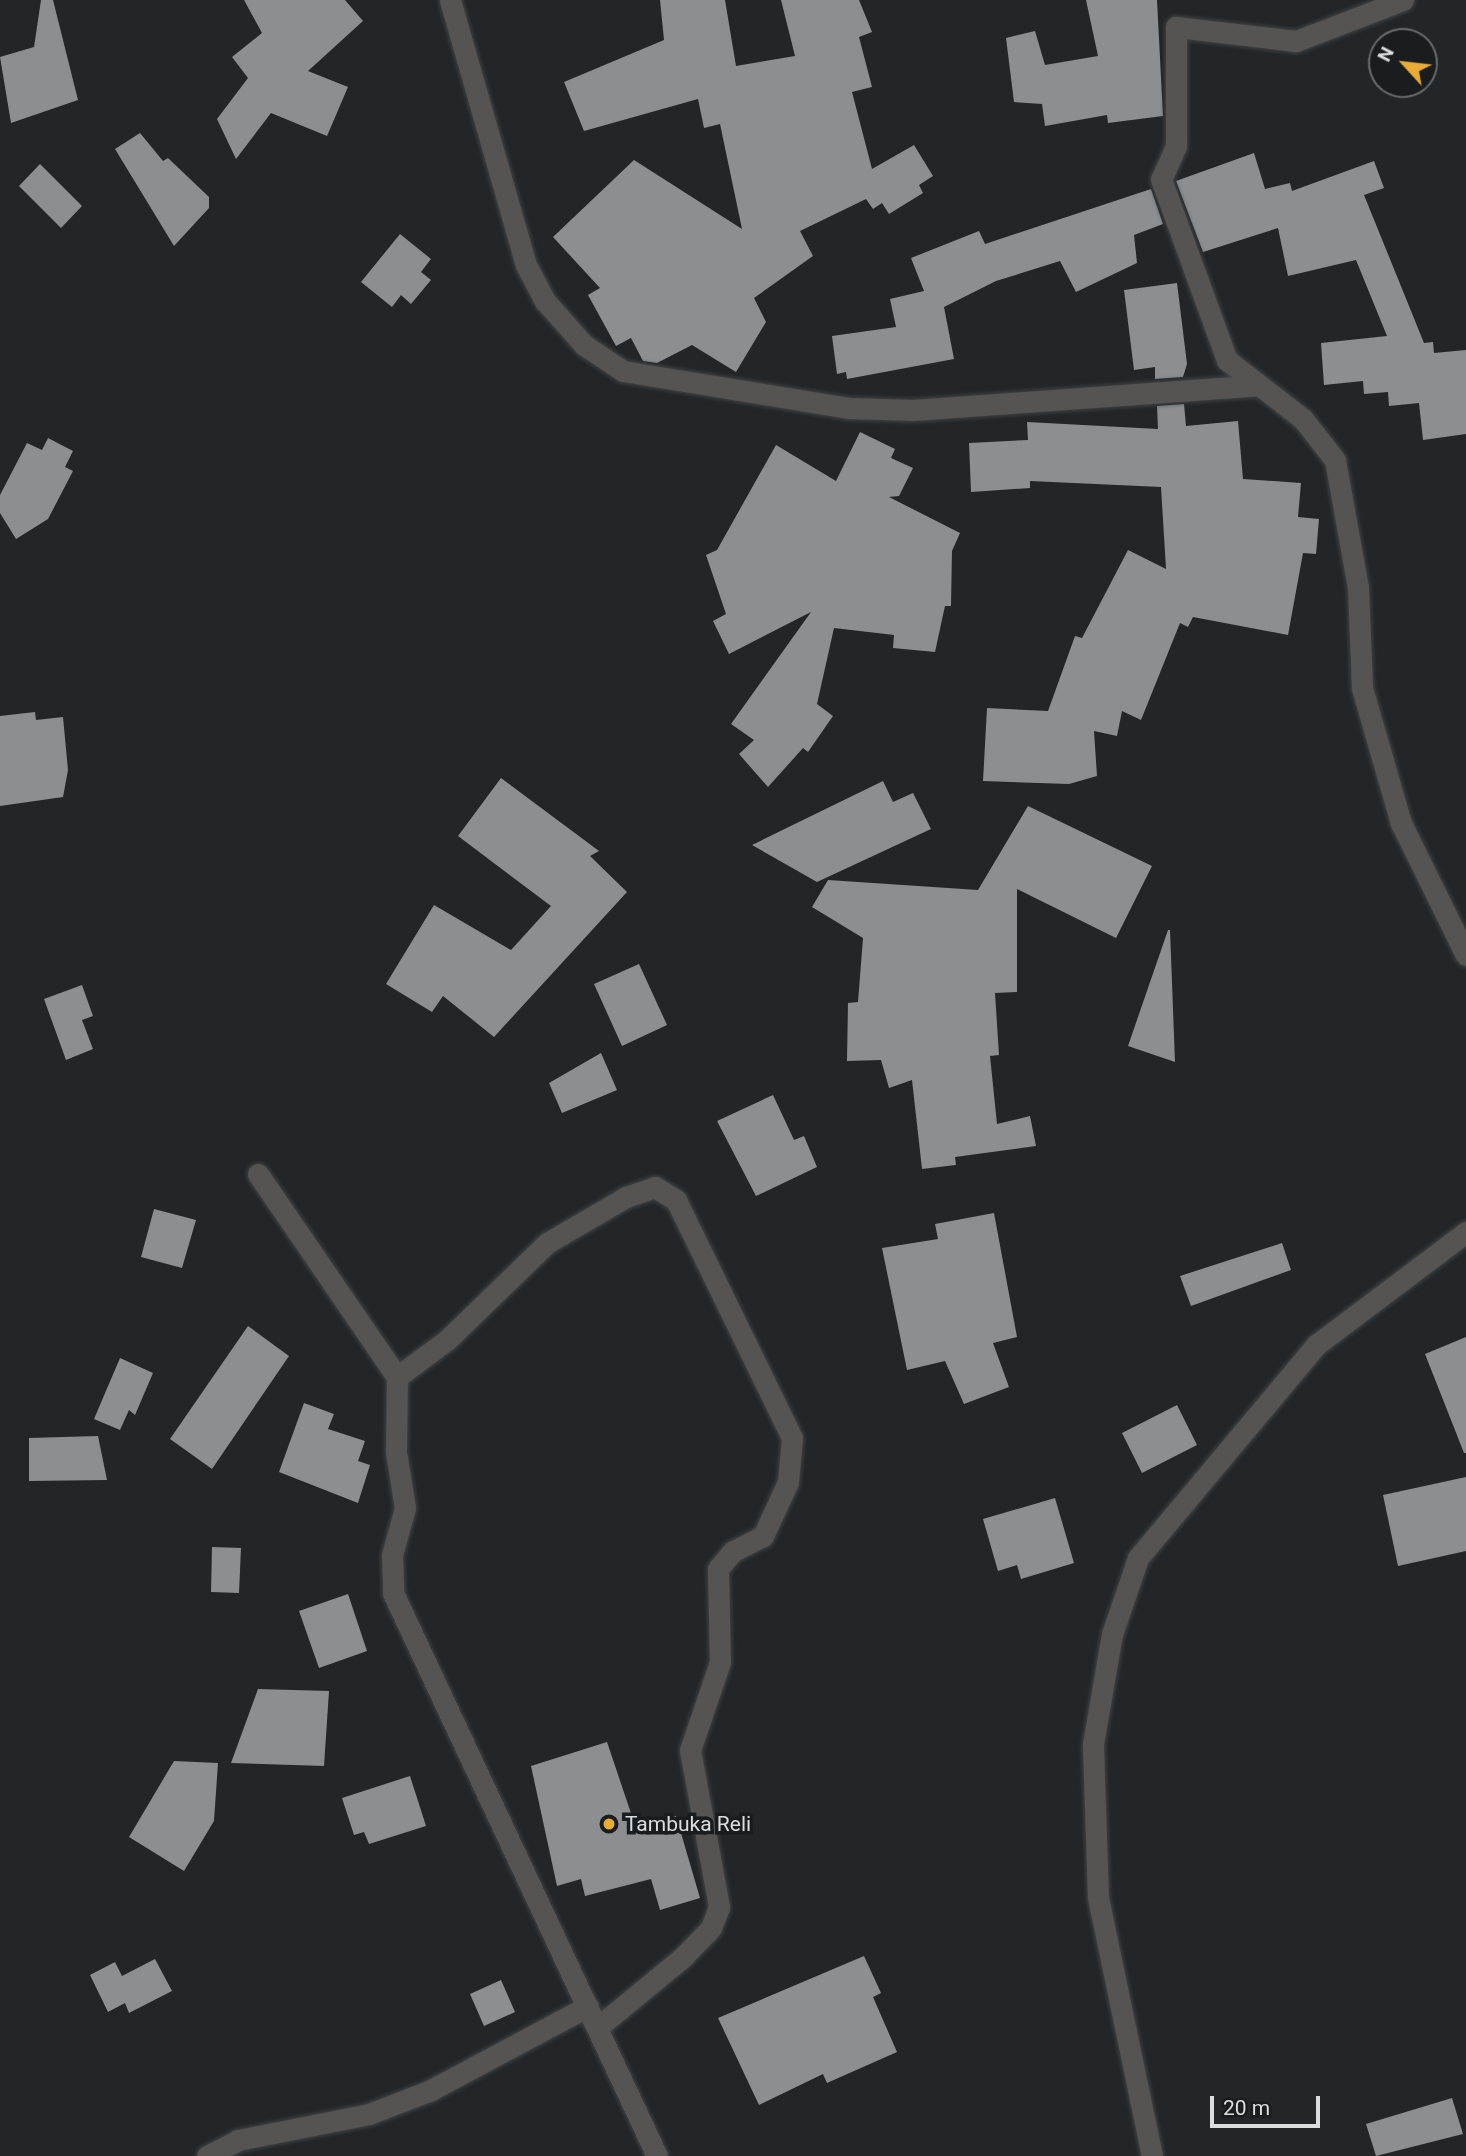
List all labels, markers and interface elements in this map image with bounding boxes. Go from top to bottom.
north arrow [1368,28,1438,98]
text: N [1372,43,1399,65]
place label: Tambuka Reli [625,1811,751,1837]
marker: Tambuka Reli [599,1814,619,1834]
scale bar [1214,2082,1324,2126]
text: 20 m [1223,2096,1270,2120]

